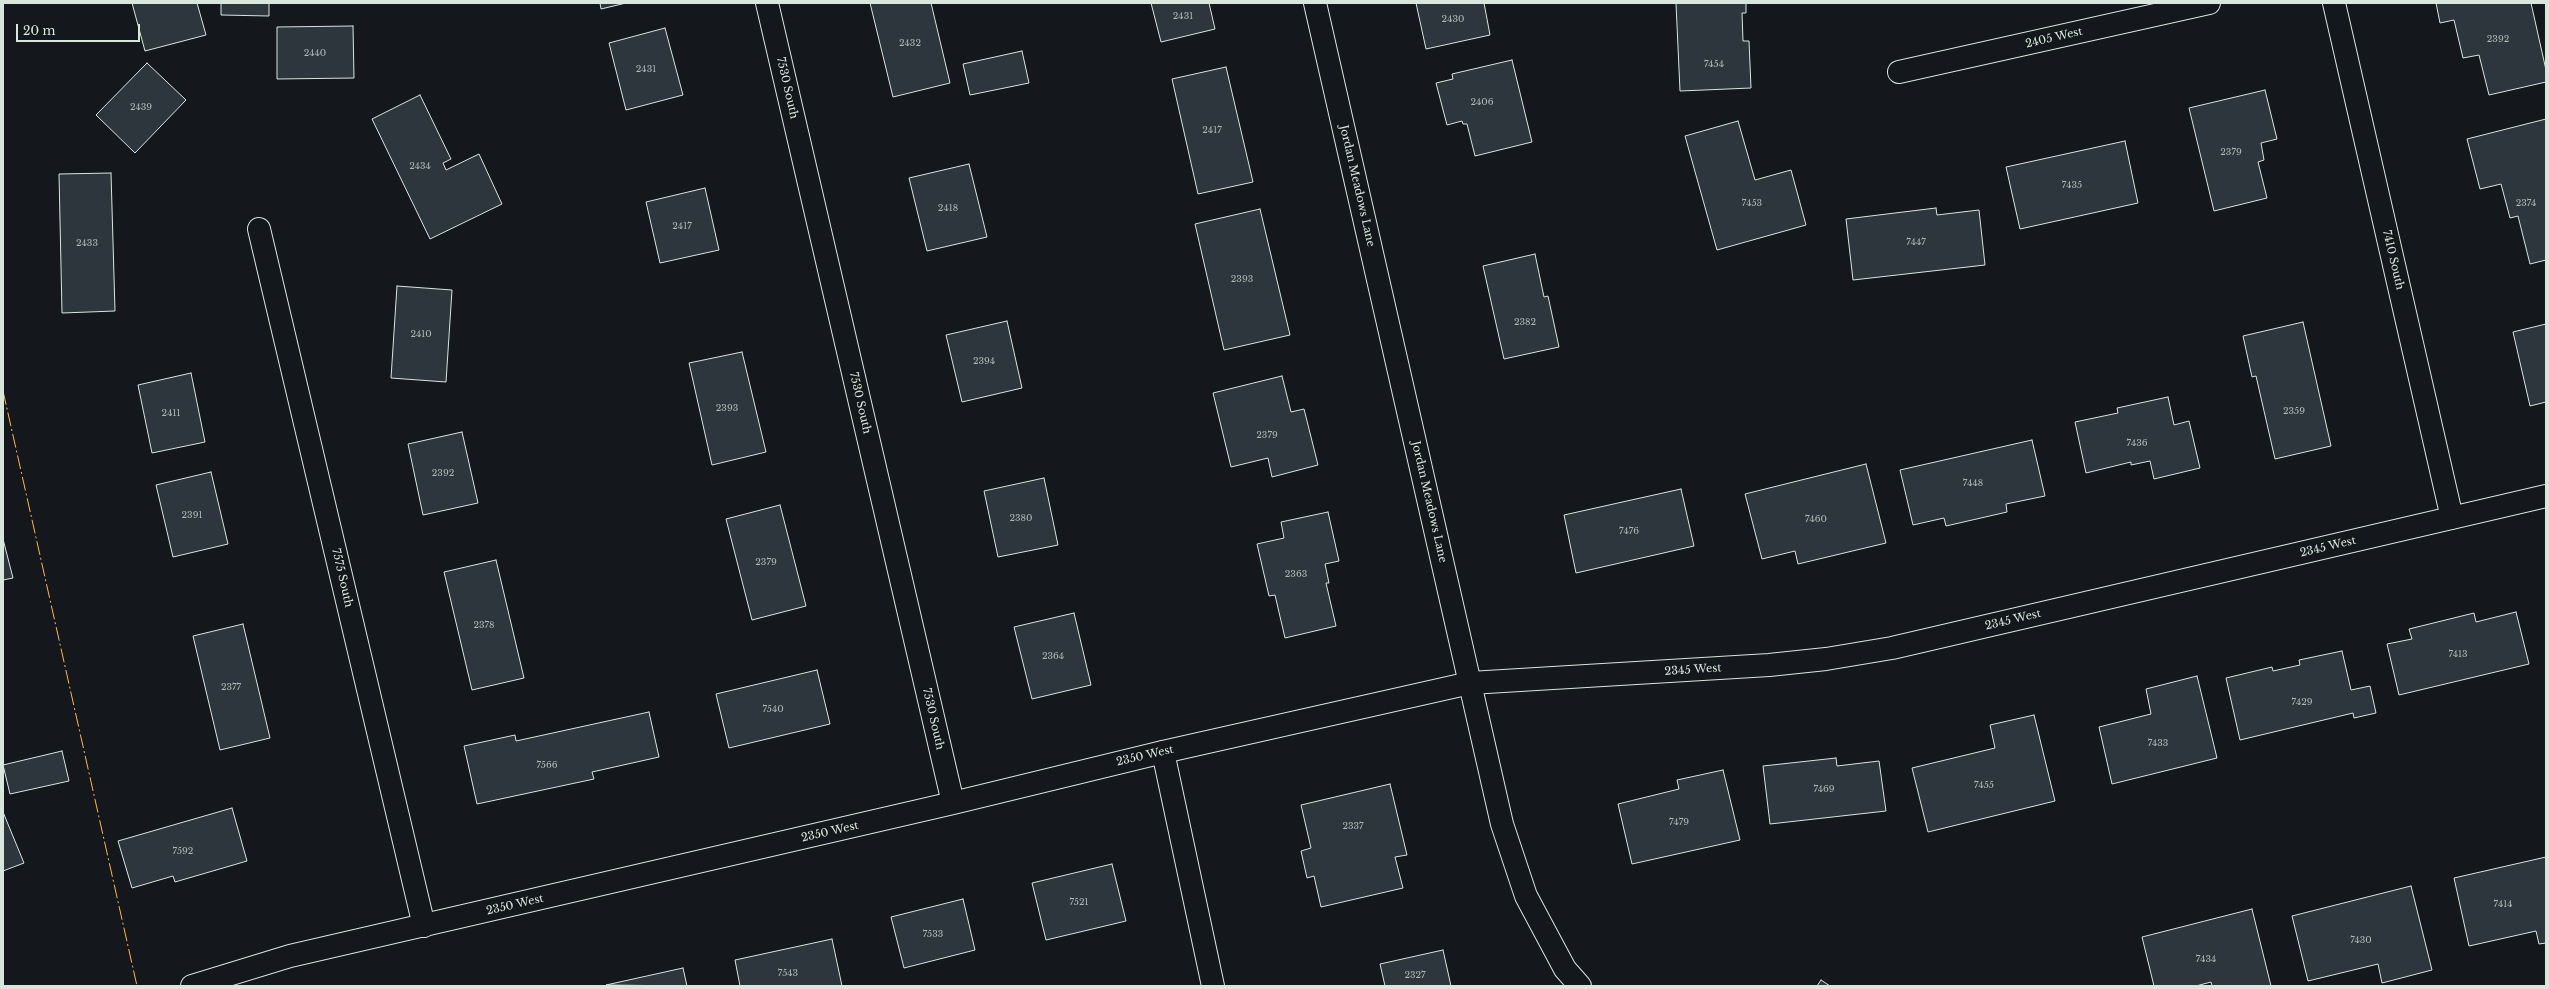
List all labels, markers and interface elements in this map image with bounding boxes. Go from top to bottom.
house number: 2431 [1173,11,1193,21]
house number: 2430 [1442,14,1464,24]
scale bar [18,16,142,42]
text: 20 m [23,23,55,38]
street label: 2405 West [2024,25,2084,51]
house number: 2392 [2487,34,2509,44]
house number: 2432 [899,38,921,48]
house number: 2440 [304,48,326,58]
street label: 7530 South [774,56,800,120]
house number: 7454 [1704,59,1724,69]
house number: 2431 [636,64,656,74]
house number: 2406 [1470,97,1494,107]
house number: 2439 [130,102,152,112]
street label: Jordan Meadows Lane [1337,124,1377,248]
house number: 2417 [1202,125,1222,135]
house number: 2379 [2220,147,2242,157]
house number: 2434 [409,161,431,171]
house number: 7435 [2062,180,2082,190]
house number: 7453 [1742,198,1762,208]
house number: 2374 [2516,198,2536,208]
house number: 2418 [938,203,958,213]
house number: 2417 [672,221,692,231]
street label: 7410 South [2380,229,2406,291]
house number: 7447 [1906,237,1926,247]
house number: 2433 [76,238,98,248]
house number: 2393 [1231,274,1253,284]
house number: 2382 [1514,317,1536,327]
house number: 2410 [410,329,432,339]
house number: 2394 [973,356,995,366]
street label: 7530 South [847,371,873,435]
house number: 2393 [716,403,738,413]
house number: 2359 [2283,406,2305,416]
house number: 2411 [162,408,180,418]
house number: 2379 [1256,430,1278,440]
house number: 7436 [2127,438,2147,448]
street label: Jordan Meadows Lane [1409,440,1449,564]
house number: 2392 [432,468,454,478]
house number: 7448 [1963,478,1983,488]
house number: 2391 [182,510,202,520]
house number: 2380 [1010,513,1032,523]
house number: 7460 [1805,514,1827,524]
house number: 7476 [1619,526,1639,536]
street label: 2345 West [2299,534,2357,560]
street label: 7575 South [329,547,355,609]
house number: 2379 [755,557,777,567]
house number: 2363 [1285,569,1307,579]
street label: 2345 West [1984,607,2042,633]
house number: 2378 [473,620,495,630]
house number: 7413 [2448,649,2468,659]
house number: 2364 [1042,651,1064,661]
street label: 2345 West [1664,661,1722,679]
house number: 2377 [221,682,241,692]
street label: 7530 South [920,687,946,751]
house number: 7429 [2292,697,2312,707]
house number: 7540 [762,704,784,714]
house number: 7433 [2148,738,2168,748]
street label: 2350 West [1115,743,1175,769]
house number: 7566 [536,760,558,770]
house number: 7455 [1974,780,1994,790]
house number: 7469 [1813,784,1835,794]
house number: 7479 [1669,817,1689,827]
street label: 2350 West [800,819,860,845]
house number: 2337 [1342,821,1364,831]
house number: 7592 [173,846,193,856]
street label: 2350 West [485,892,545,918]
house number: 7521 [1069,897,1089,907]
house number: 7414 [2494,899,2512,909]
house number: 7533 [923,929,943,939]
house number: 7430 [2350,935,2372,945]
house number: 7434 [2196,954,2216,964]
house number: 7543 [778,968,798,978]
house number: 2327 [1404,970,1426,980]

